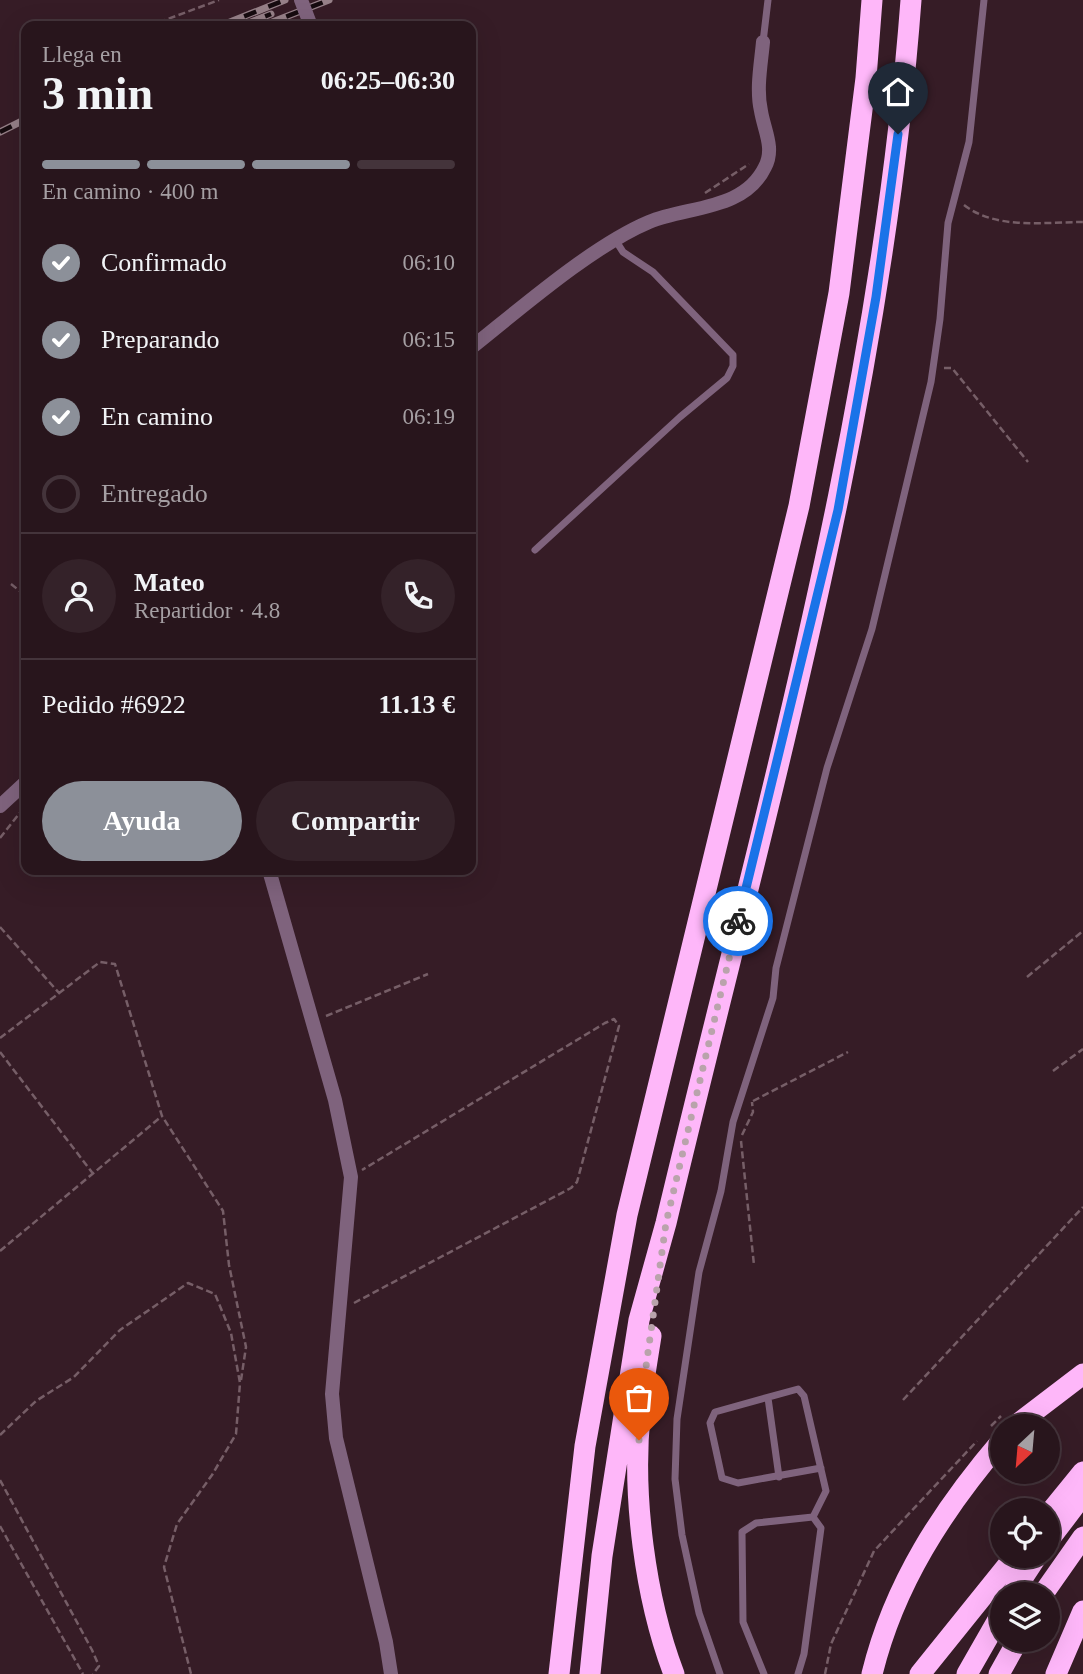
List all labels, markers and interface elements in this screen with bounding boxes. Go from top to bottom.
text: Llega en [42,42,122,67]
pin [868,62,928,134]
text: 06:25–06:30 [321,66,455,95]
text: 3 min [42,68,153,119]
icon: home [879,73,917,111]
text: En camino · 400 m [42,179,218,204]
icon: check [42,244,80,282]
text: Confirmado [101,248,227,277]
text: 06:10 [403,250,455,275]
icon: check [42,321,80,359]
text: Preparando [101,325,219,354]
text: 06:15 [403,327,455,352]
icon: check [42,398,80,436]
text: En camino [101,402,213,431]
text: 06:19 [403,404,455,429]
text: Entregado [101,479,208,508]
button: person [42,559,116,633]
button: phone [381,559,455,633]
text: Mateo [134,568,205,597]
text: Repartidor · 4.8 [134,598,280,623]
text: Pedido #6922 [42,690,186,719]
text: 11.13 € [378,690,455,719]
button: Ayuda [42,781,242,861]
button: Compartir [256,781,455,861]
courier [703,886,773,956]
icon: bike [719,902,757,940]
pin [609,1368,669,1440]
icon: bag [620,1379,658,1417]
north arrow [990,1414,1060,1484]
map controls [990,1414,1060,1652]
button: locate [990,1498,1060,1568]
button: layers [990,1582,1060,1652]

